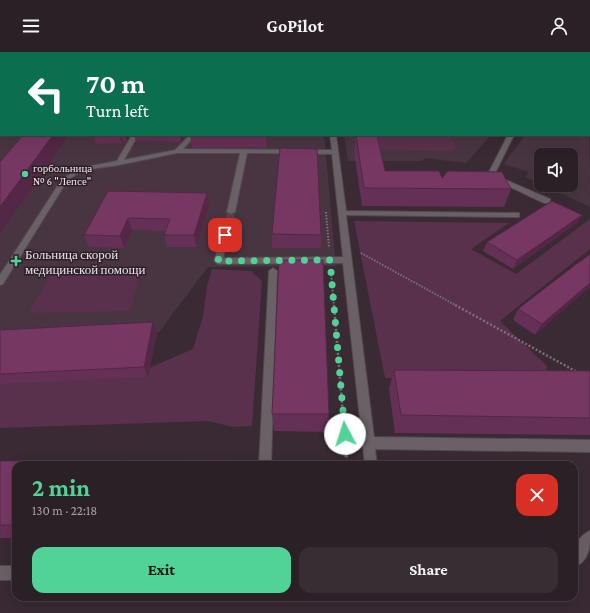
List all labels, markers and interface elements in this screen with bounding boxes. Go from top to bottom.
icon: menu [20,15,42,37]
icon: person [548,15,570,37]
text: GoPilot [266,16,324,36]
icon: left [20,68,72,120]
text: 70 m [86,68,145,99]
text: Turn left [86,101,149,121]
map controls [534,148,578,192]
button: sound [534,148,578,192]
place label: горбольница № 6 "Лепсе" [33,162,92,187]
marker: горбольница № 6 "Лепсе" [20,169,30,179]
pin [208,218,242,252]
icon: arrive [214,224,236,246]
place label: Больница скорой медицинской помощи [25,247,146,277]
marker: Больница скорой медицинской помощи [10,255,22,267]
position arrow [324,413,366,455]
text: 2 min [32,474,90,501]
button: close [516,474,558,516]
text: 130 m · 22:18 [32,503,97,518]
button: Exit [32,547,291,593]
button: Share [299,547,558,593]

